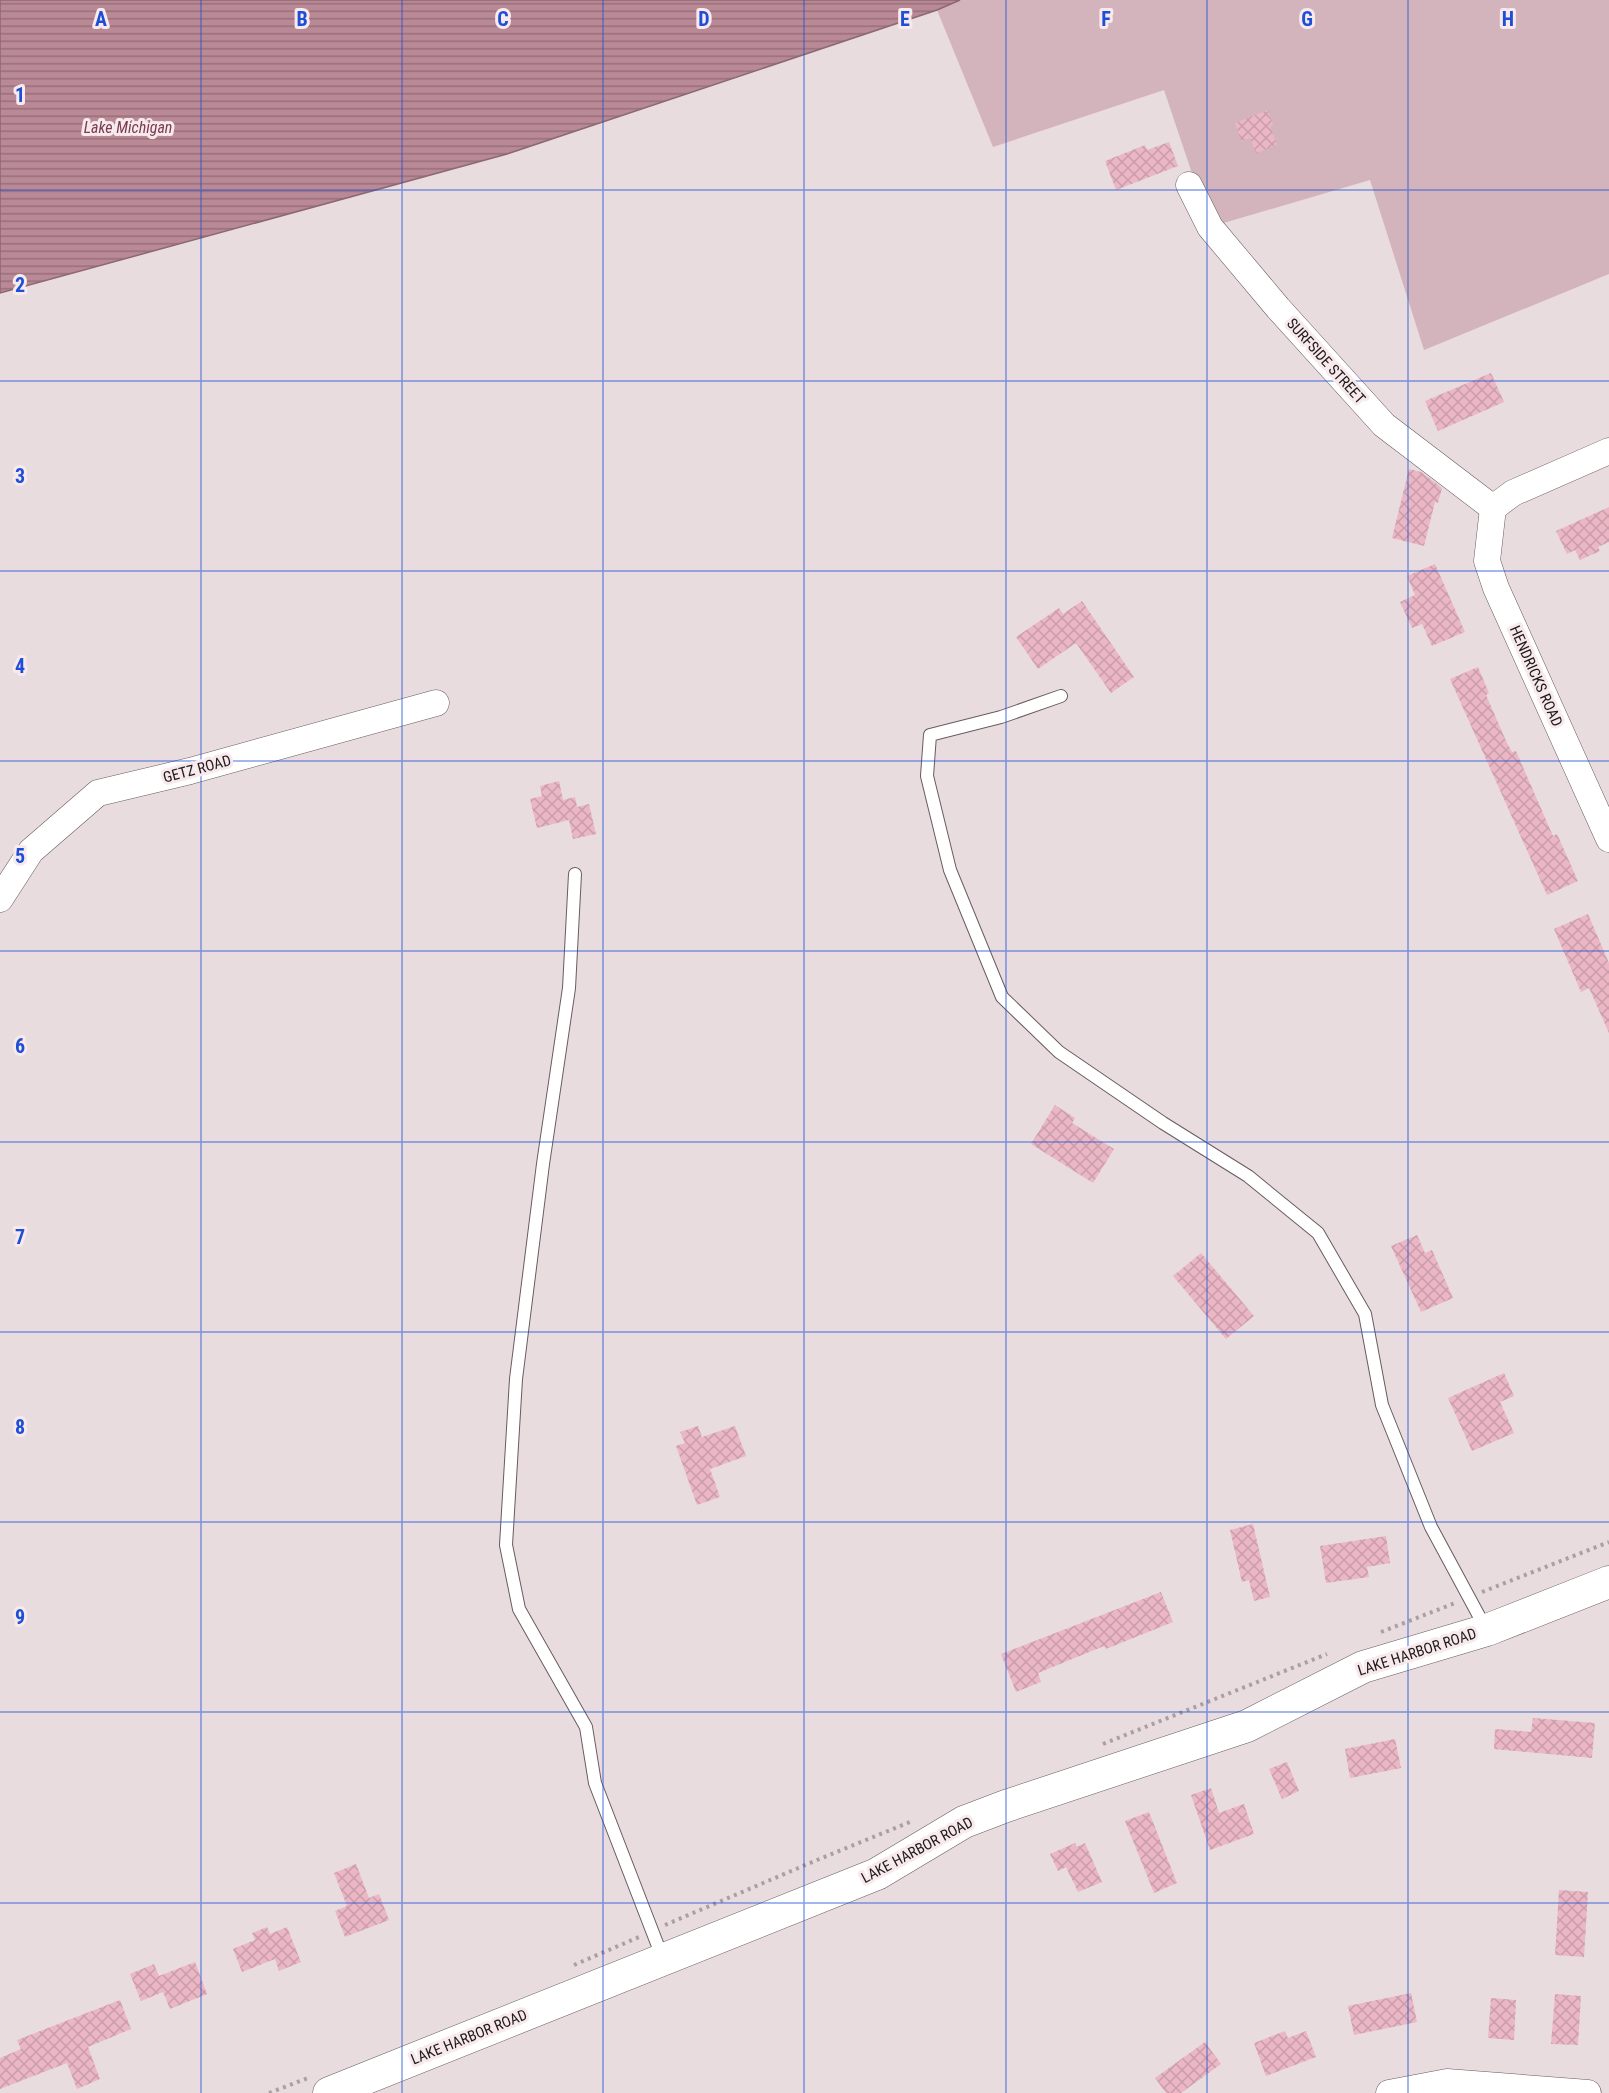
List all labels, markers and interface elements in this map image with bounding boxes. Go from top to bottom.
text: A [95,7,107,31]
text: B [296,7,308,31]
text: C [497,7,509,31]
text: D [698,7,710,31]
text: E [900,7,910,31]
text: F [1101,7,1111,31]
text: G [1301,7,1313,31]
text: H [1502,7,1514,31]
text: 1 [15,83,25,107]
water label: Lake Michigan [84,118,172,137]
text: 2 [15,273,25,297]
street label: SURFSIDE STREET [1283,315,1369,408]
text: 3 [15,464,25,488]
street label: HENDRICKS ROAD [1506,623,1566,729]
text: 4 [15,654,25,678]
street label: GETZ ROAD [161,751,233,787]
text: 5 [15,844,25,868]
text: 6 [15,1034,25,1058]
text: 7 [15,1225,25,1249]
text: 8 [15,1415,25,1439]
text: 9 [15,1605,25,1629]
street label: LAKE HARBOR ROAD [1355,1624,1479,1680]
street label: LAKE HARBOR ROAD [858,1813,976,1887]
street label: LAKE HARBOR ROAD [408,2005,530,2069]

